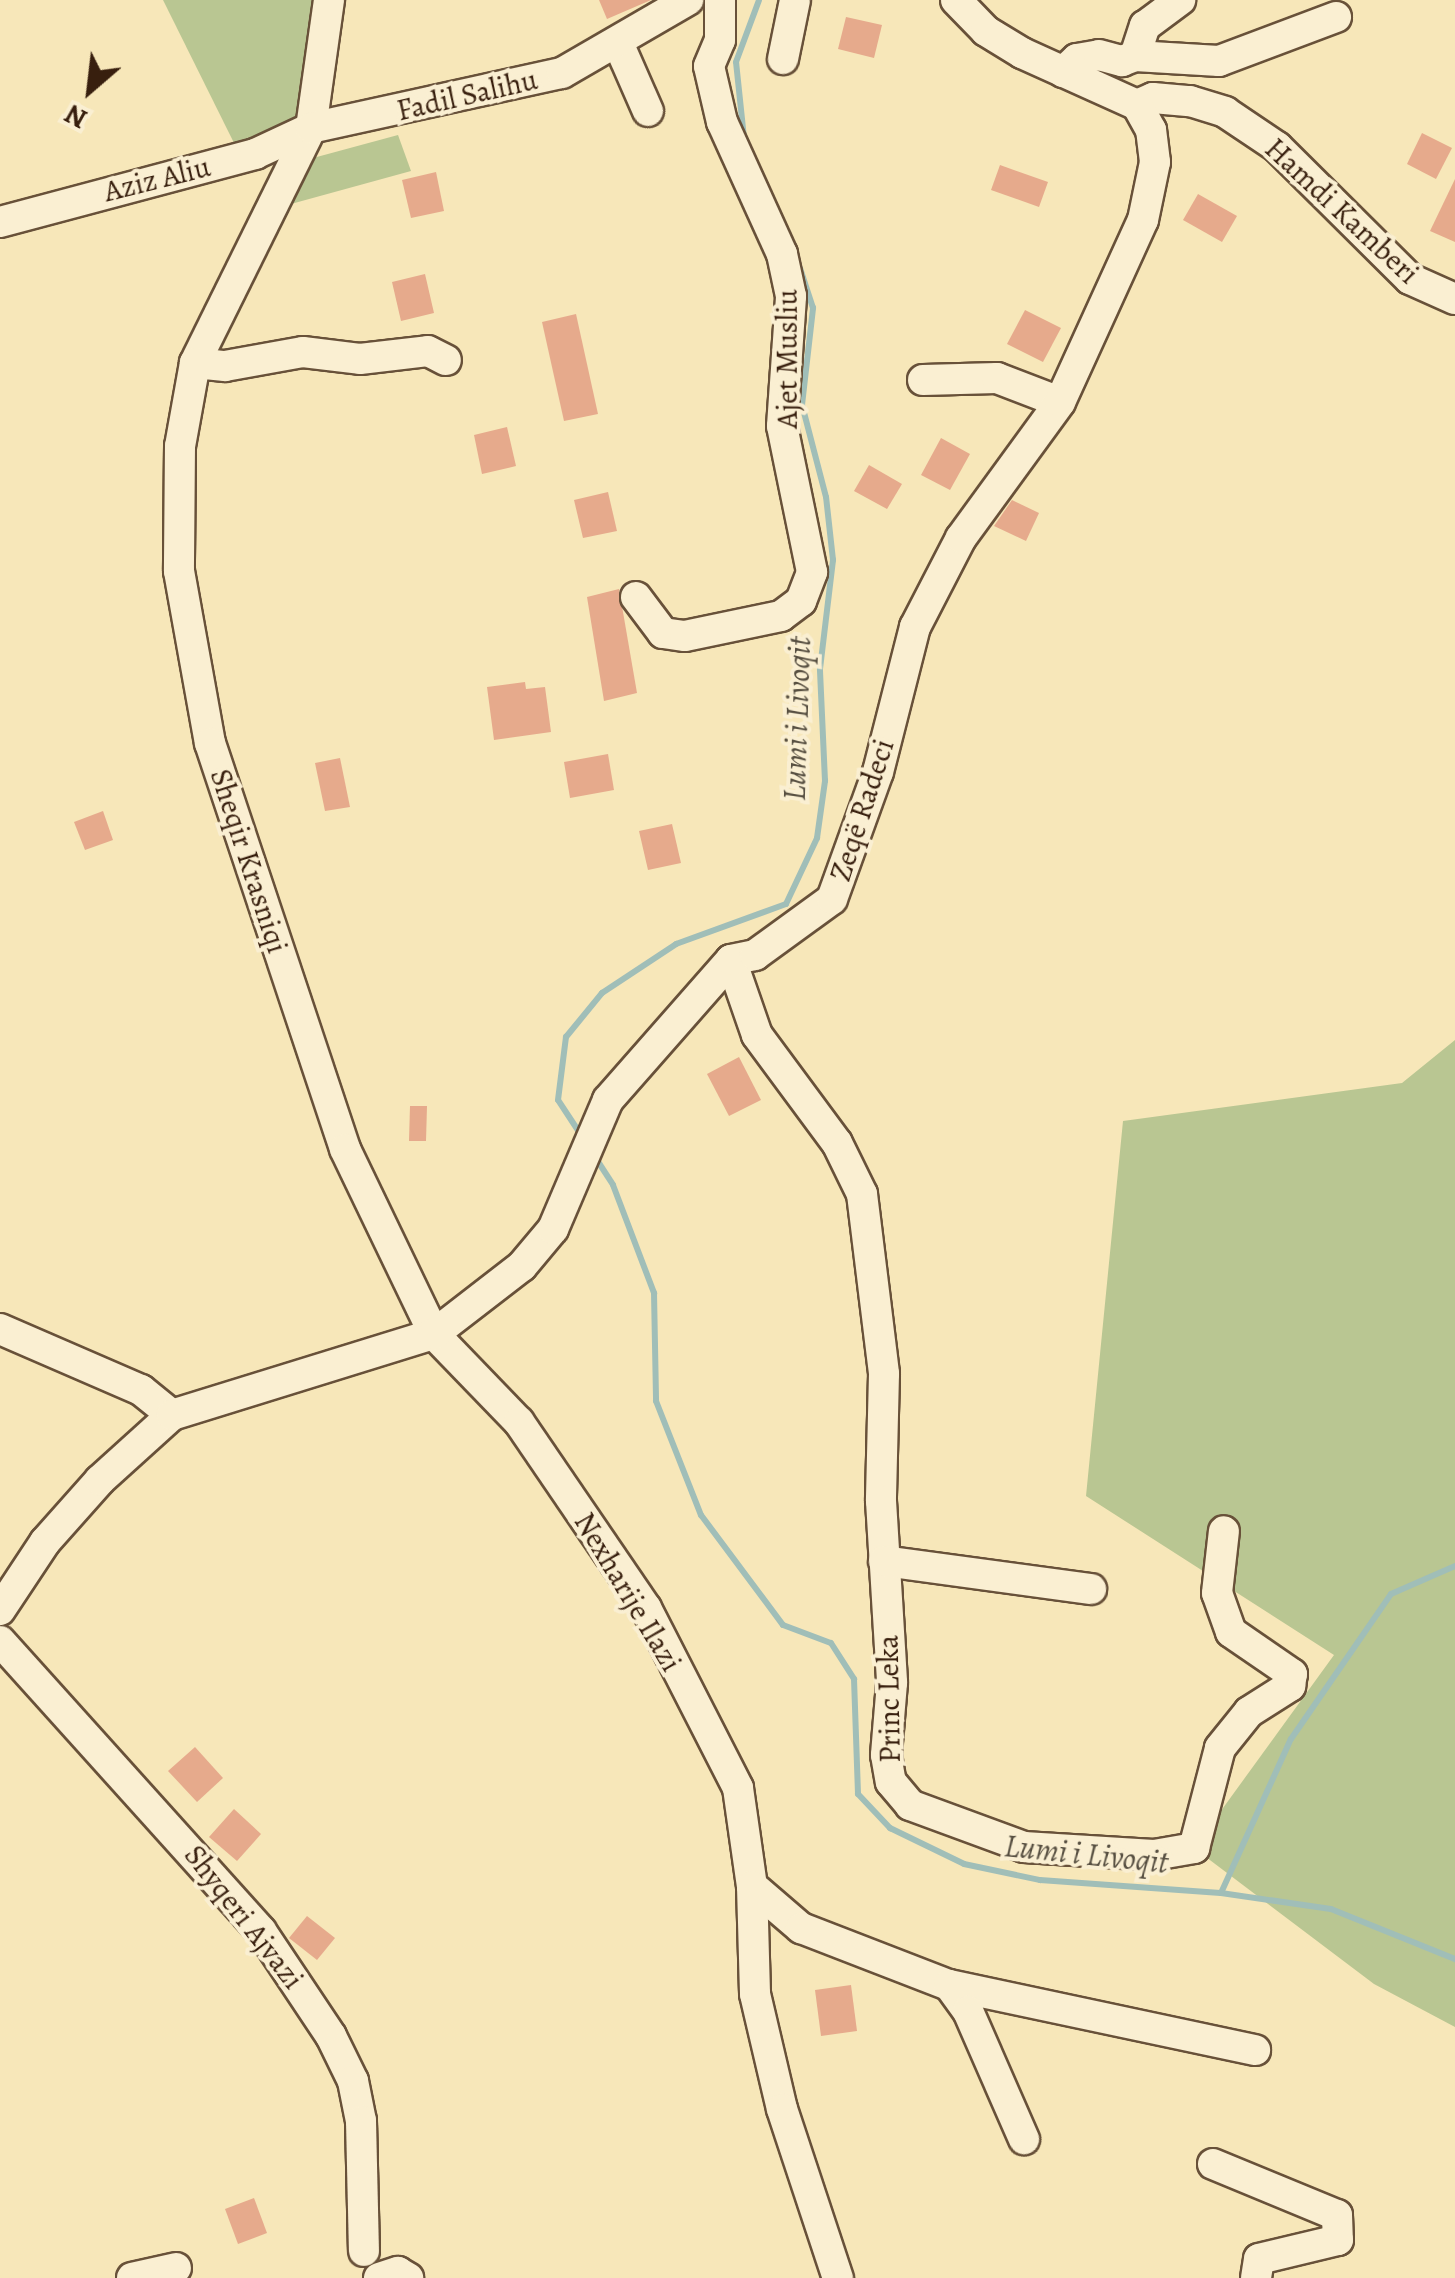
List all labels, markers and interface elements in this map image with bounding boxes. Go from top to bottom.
north arrow [40,40,140,140]
street label: Fadil Salihu [393,61,541,129]
text: N [58,95,94,138]
street label: Hamdi Kamberi [1257,130,1427,292]
street label: Aziz Aliu [100,148,214,210]
street label: Ajet Musliu [769,289,805,429]
water label: Lumi i Livoqit [775,636,819,802]
street label: Zeqë Radeci [822,734,902,886]
street label: Sheqir Krasniqi [202,764,296,958]
street label: Nexharije Ilazi [566,1506,690,1678]
street label: Princ Leka [870,1635,908,1763]
water label: Lumi i Livoqit [1002,1826,1170,1882]
street label: Shyqeri Ajvazi [177,1838,311,1996]

